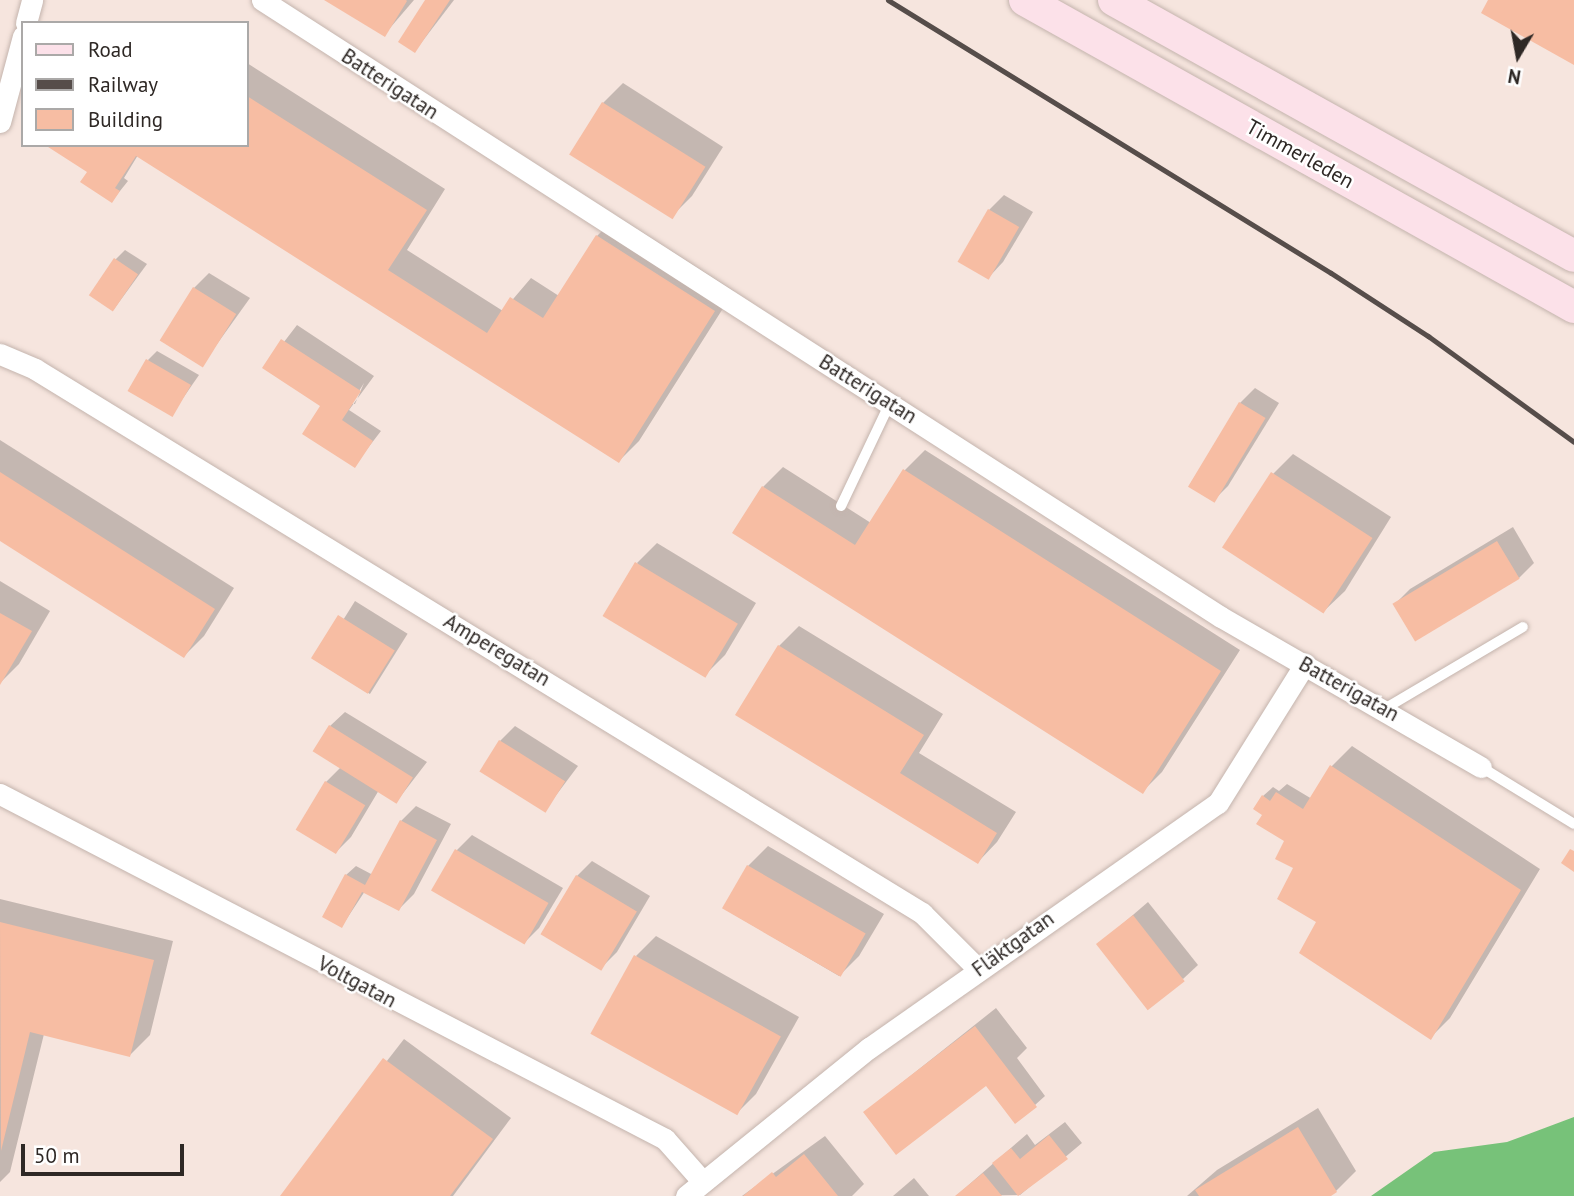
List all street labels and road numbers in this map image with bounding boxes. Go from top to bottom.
street label: Batterigatan [337,43,443,125]
street label: Timmerleden [1242,114,1358,194]
street label: Batterigatan [814,349,922,429]
street label: Amperegatan [439,608,555,692]
street label: Batterigatan [1294,651,1404,727]
street label: Fläktgatan [967,906,1059,982]
street label: Voltgatan [313,951,401,1013]

